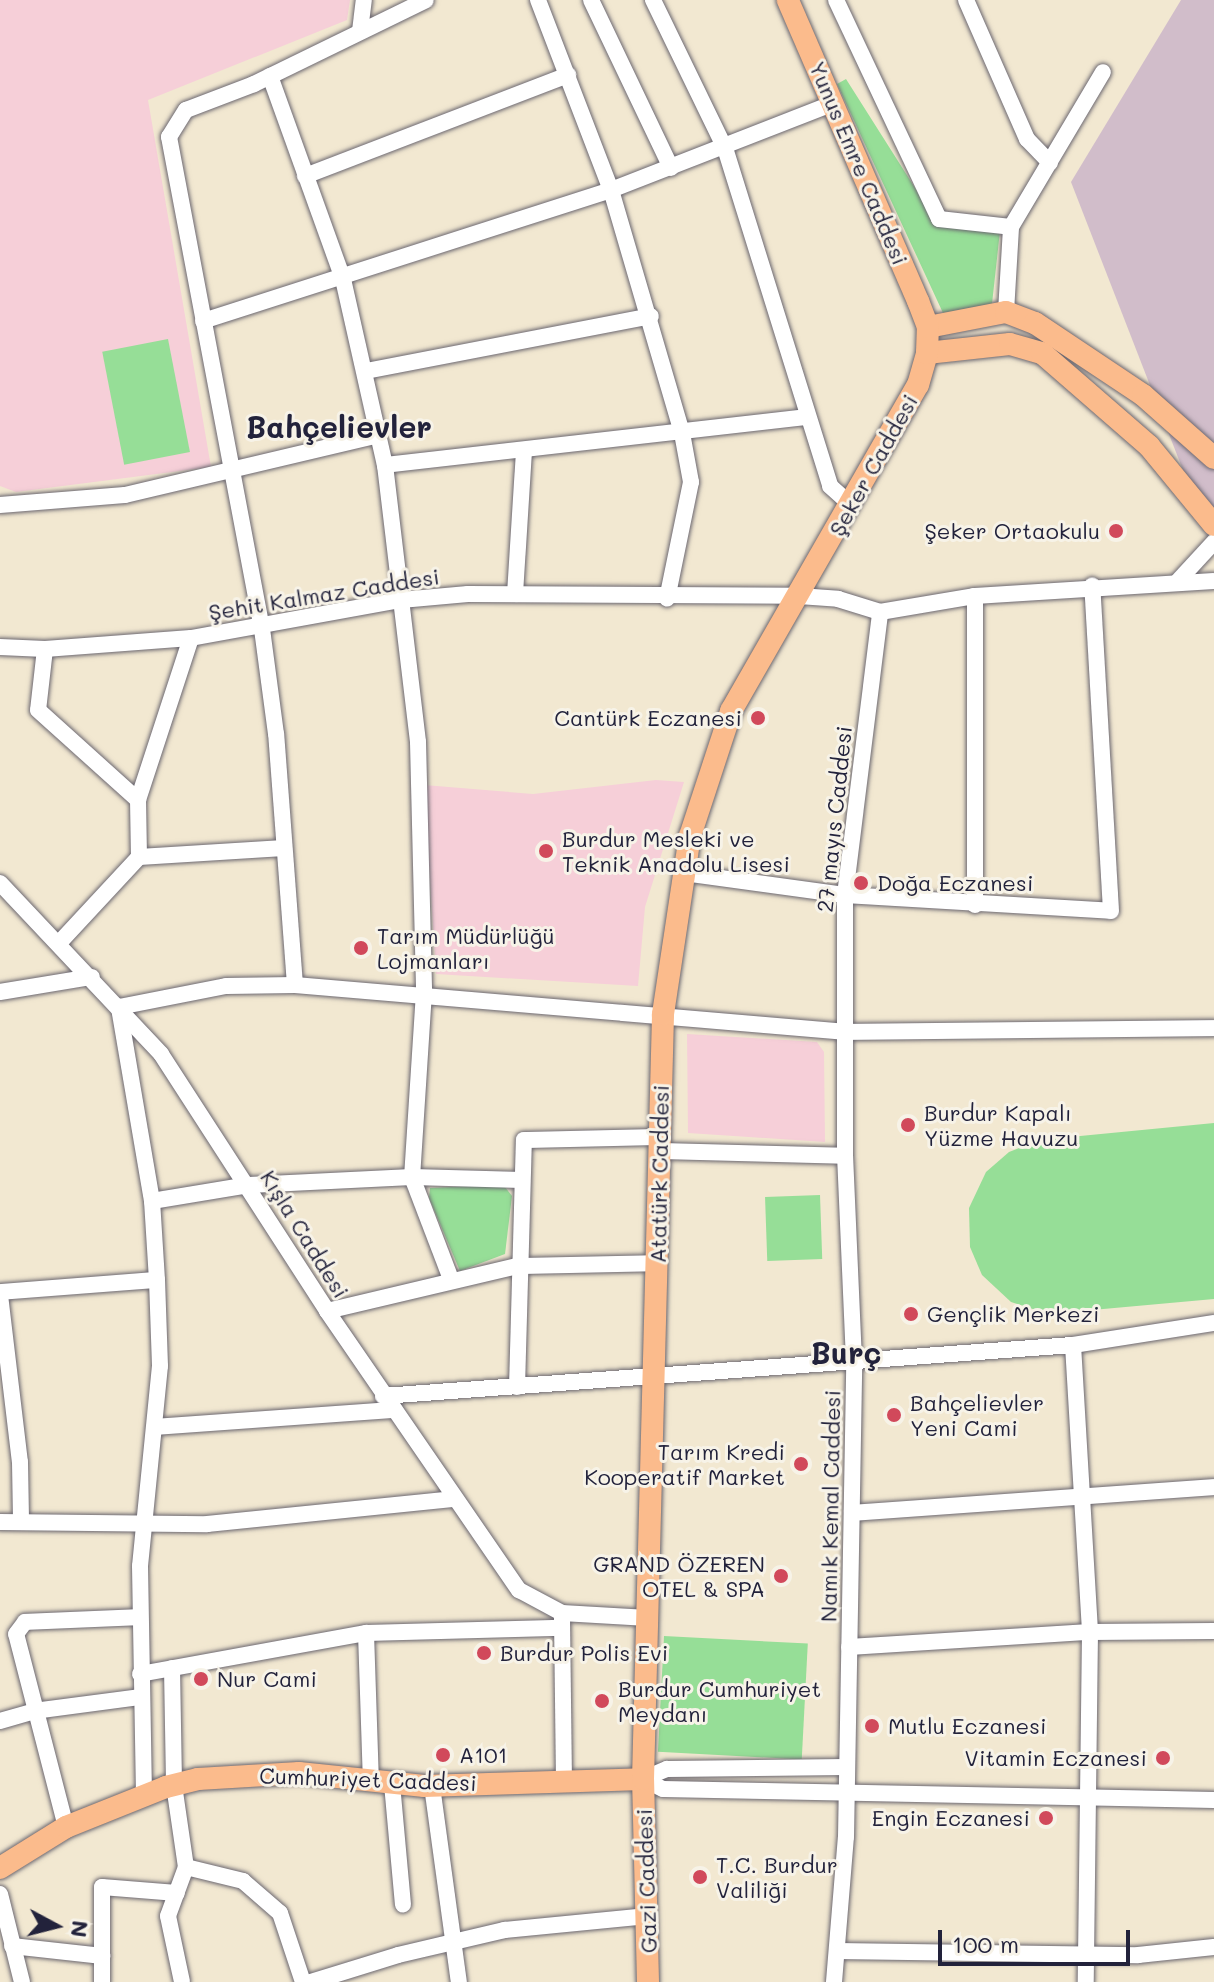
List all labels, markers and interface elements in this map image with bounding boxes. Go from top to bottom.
street label: Yunus Emre Caddesi [804,57,914,269]
street label: Şeker Caddesi [823,390,923,540]
district label: Bahçelievler [246,408,432,444]
place label: Şeker Ortaokulu [924,518,1100,544]
marker: Şeker Ortaokulu [1107,522,1125,540]
street label: Şehit Kalmaz Caddesi [207,563,441,625]
place label: Cantürk Eczanesi [554,705,742,731]
marker: Cantürk Eczanesi [749,709,767,727]
street label: 27 mayıs Caddesi [811,725,857,913]
place label: Burdur Mesleki ve Teknik Anadolu Lisesi [562,825,790,876]
marker: Burdur Mesleki ve Teknik Anadolu Lisesi [537,842,555,860]
place label: Doğa Eczanesi [877,870,1033,896]
marker: Doğa Eczanesi [852,874,870,892]
place label: Tarım Müdürlüğü Lojmanları [377,922,554,974]
marker: Tarım Müdürlüğü Lojmanları [352,939,370,957]
street label: Atatürk Caddesi [644,1085,674,1263]
place label: Burdur Kapalı Yüzme Havuzu [924,1099,1078,1150]
marker: Burdur Kapalı Yüzme Havuzu [899,1116,917,1134]
street label: Kışla Caddesi [255,1165,355,1303]
place label: Gençlik Merkezi [927,1301,1099,1327]
marker: Gençlik Merkezi [902,1305,920,1323]
district label: Burç [811,1334,881,1370]
place label: Bahçelievler Yeni Cami [910,1389,1044,1440]
street label: Namık Kemal Caddesi [815,1390,845,1622]
marker: Bahçelievler Yeni Cami [885,1406,903,1424]
place label: Tarım Kredi Kooperatif Market [584,1438,785,1490]
marker: Tarım Kredi Kooperatif Market [792,1455,810,1473]
place label: GRAND ÖZEREN OTEL & SPA [593,1550,765,1602]
marker: GRAND ÖZEREN OTEL & SPA [772,1567,790,1585]
place label: Burdur Polis Evi [500,1640,668,1666]
marker: Burdur Polis Evi [475,1644,493,1662]
place label: Nur Cami [217,1666,317,1692]
marker: Nur Cami [192,1670,210,1688]
place label: Burdur Cumhuriyet Meydanı [618,1675,821,1726]
marker: Burdur Cumhuriyet Meydanı [593,1692,611,1710]
place label: Mutlu Eczanesi [888,1713,1047,1739]
marker: Mutlu Eczanesi [863,1717,881,1735]
place label: A101 [459,1742,507,1768]
place label: Vitamin Eczanesi [965,1745,1147,1771]
marker: A101 [434,1746,452,1764]
marker: Vitamin Eczanesi [1154,1749,1172,1767]
street label: Cumhuriyet Caddesi [259,1762,477,1796]
place label: Engin Eczanesi [872,1805,1030,1831]
street label: Gazi Caddesi [630,1808,662,1954]
marker: Engin Eczanesi [1037,1809,1055,1827]
place label: T.C. Burdur Valiliği [716,1851,838,1902]
marker: T.C. Burdur Valiliği [691,1868,709,1886]
north arrow [16,1886,96,1966]
scale bar [942,1914,1134,1964]
text: N [65,1919,96,1939]
text: 100 m [952,1928,1019,1959]

